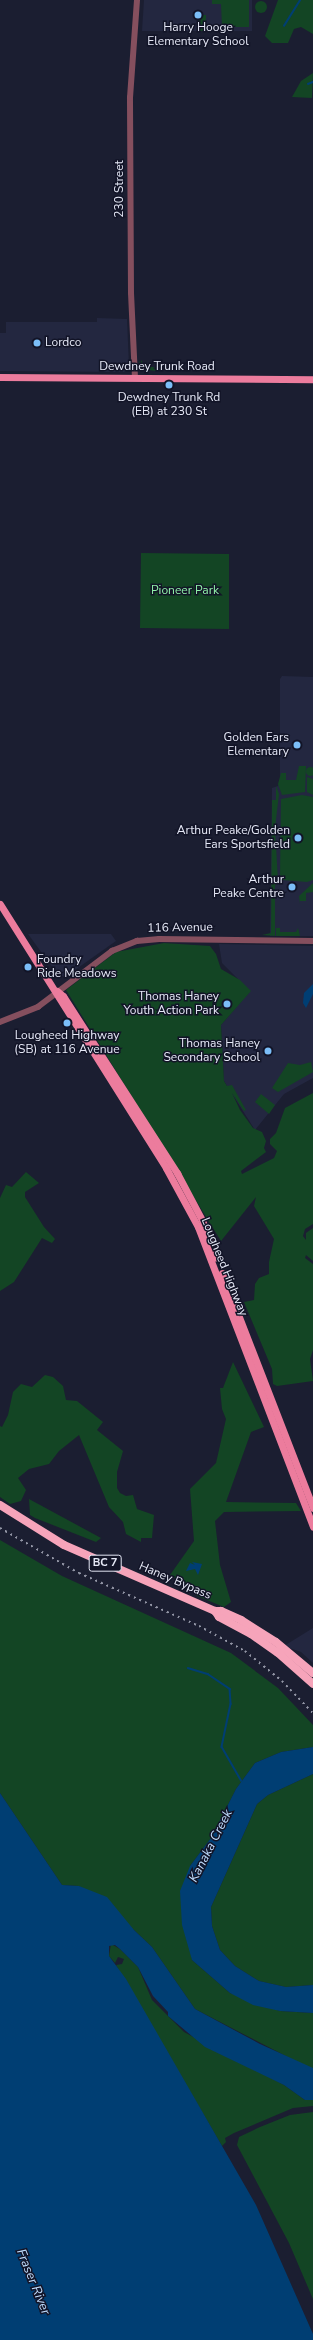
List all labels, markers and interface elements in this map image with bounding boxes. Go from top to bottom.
marker: Harry Hooge Elementary School [193,10,203,20]
place label: Harry Hooge Elementary School [147,21,249,49]
street label: 230 Street [113,160,127,218]
place label: Lordco [45,336,81,350]
marker: Lordco [32,338,42,348]
street label: Dewdney Trunk Road [99,360,215,374]
marker: Dewdney Trunk Rd (EB) at 230 St [164,380,174,390]
place label: Dewdney Trunk Rd (EB) at 230 St [118,391,220,419]
park label: Pioneer Park [151,584,219,598]
place label: Golden Ears Elementary [224,731,289,759]
marker: Golden Ears Elementary [292,740,302,750]
place label: Arthur Peake/Golden Ears Sportsfield [177,824,290,852]
marker: Arthur Peake/Golden Ears Sportsfield [293,833,303,843]
place label: Arthur Peake Centre [213,873,284,901]
marker: Arthur Peake Centre [287,882,297,892]
street label: 116 Avenue [147,920,213,936]
place label: Foundry Ride Meadows [37,953,117,981]
marker: Foundry Ride Meadows [22,961,34,973]
place label: Thomas Haney Youth Action Park [124,990,219,1018]
marker: Thomas Haney Youth Action Park [222,999,232,1009]
marker: Lougheed Highway (SB) at 116 Avenue [62,1018,72,1028]
place label: Lougheed Highway (SB) at 116 Avenue [14,1029,120,1057]
place label: Thomas Haney Secondary School [163,1037,260,1065]
marker: Thomas Haney Secondary School [263,1046,273,1056]
street label: Lougheed Highway [198,1216,250,1318]
road number: BC 7 [88,1554,122,1572]
street label: Haney Bypass [137,1559,213,1603]
water label: Kanaka Creek [186,1807,236,1885]
water label: Fraser River [13,2247,53,2317]

